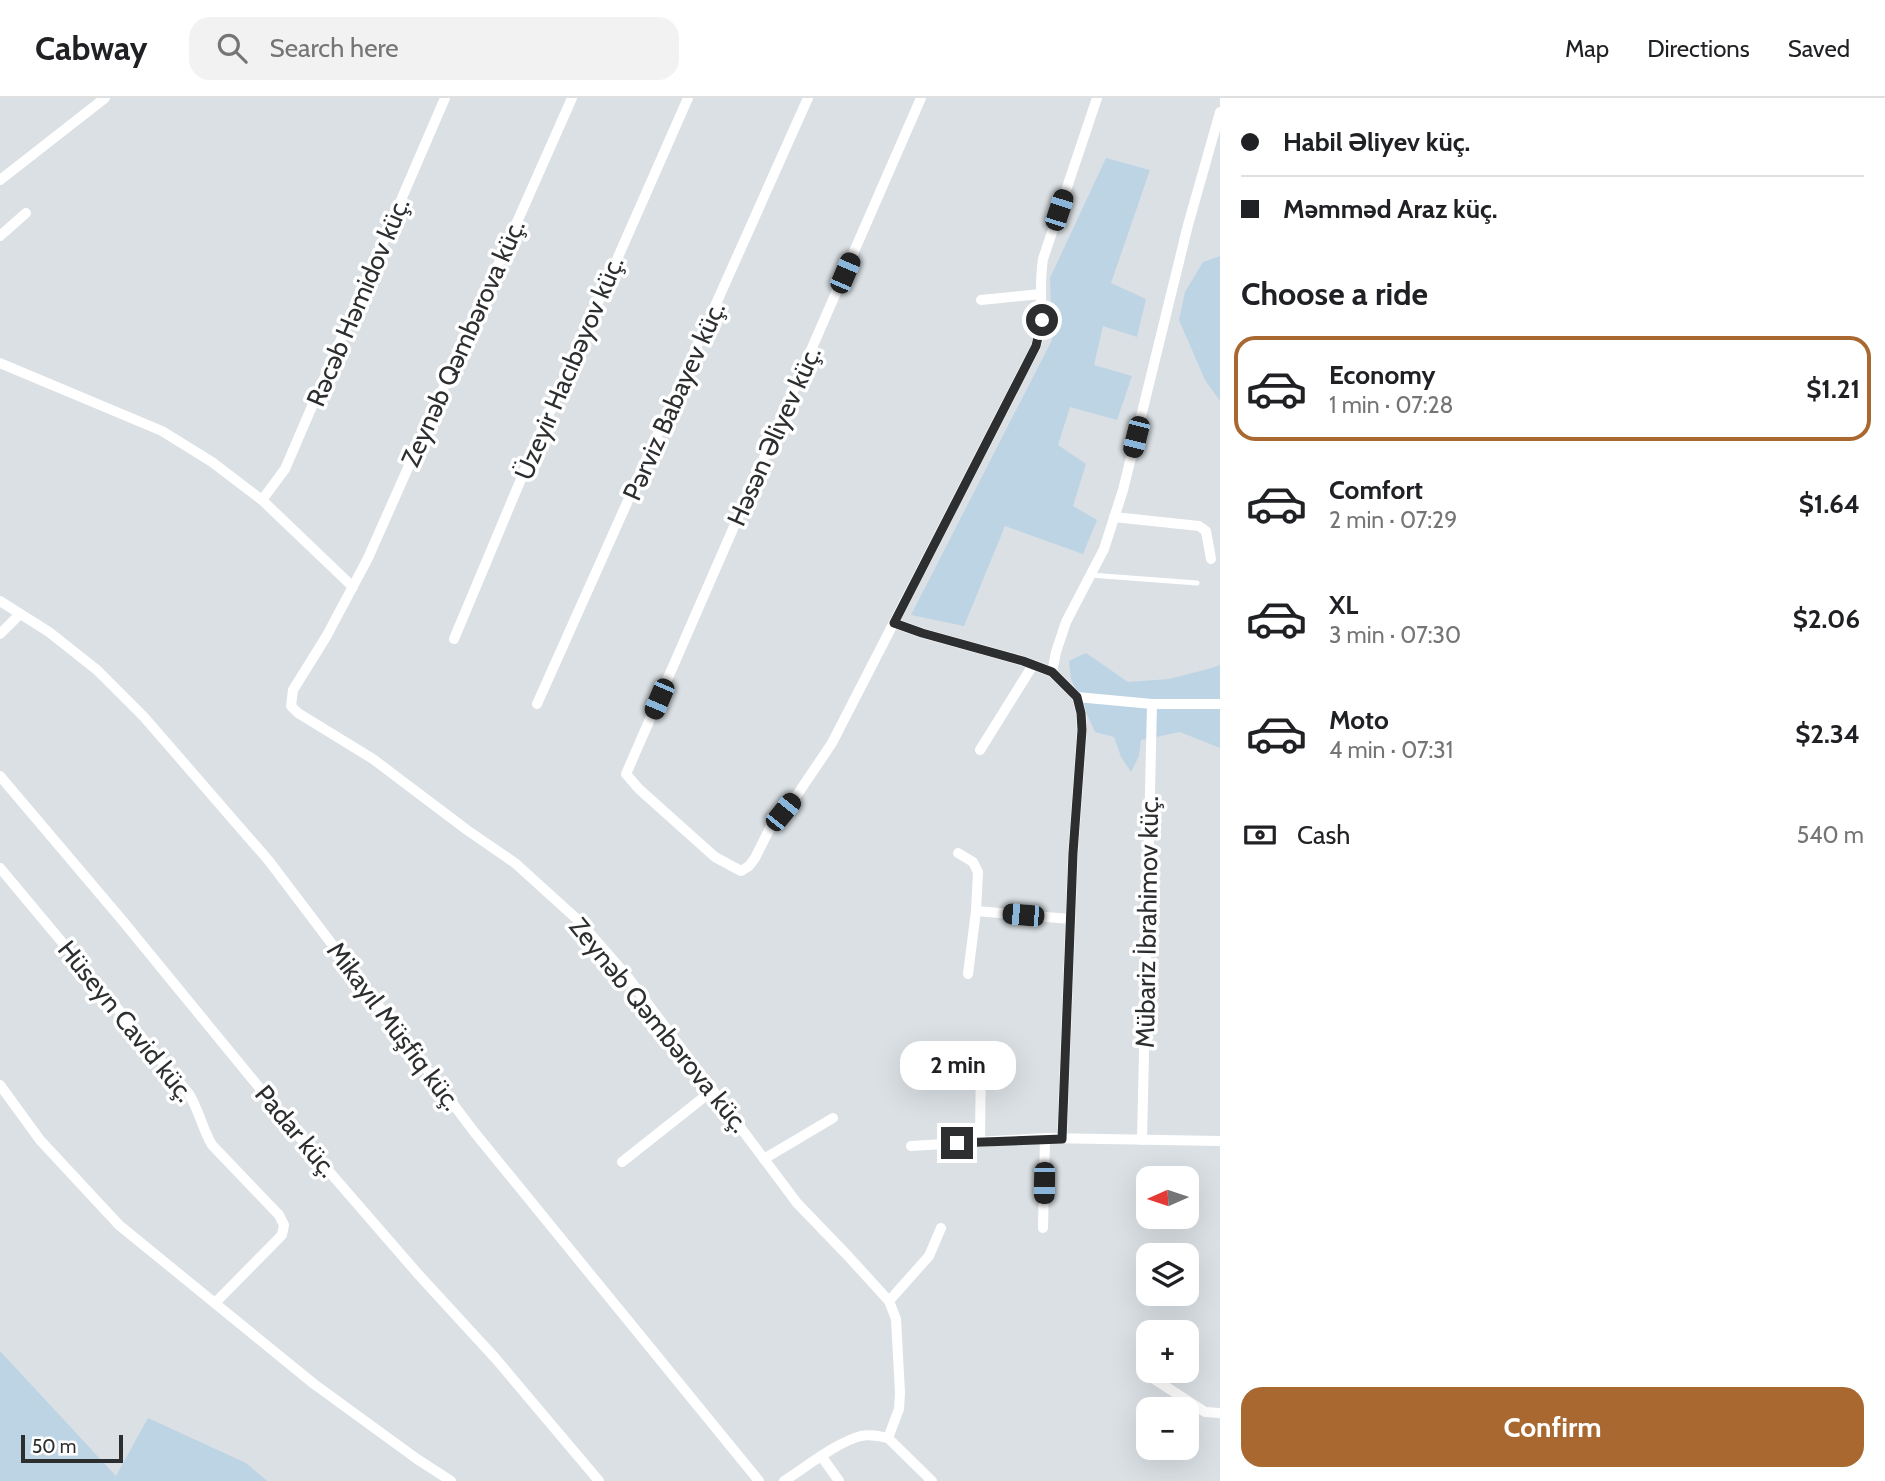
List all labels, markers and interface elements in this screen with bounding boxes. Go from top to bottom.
search box [189,17,679,80]
text: Cabway [35,28,147,68]
icon: search [213,29,251,67]
text: Search here [269,32,399,64]
text: Map [1565,34,1609,63]
text: Directions [1647,34,1750,63]
text: Saved [1788,34,1850,63]
text: Habil Əliyev küç. [1283,126,1470,158]
car [1043,187,1076,233]
street label: Rəcəb Həmidov küç. [300,193,416,411]
text: Məmməd Araz küç. [1283,193,1498,225]
street label: Zeynəb Qəmbərova küç. [394,214,532,472]
car [828,250,863,296]
street label: Üzeyir Hacıbəyov küç. [507,251,631,485]
text: Choose a ride [1241,274,1428,313]
street label: Pərviz Babayev küç. [616,297,732,505]
route start [1026,304,1058,336]
street label: Həsən Əliyev küç. [720,341,828,531]
icon: car [1245,357,1308,420]
text: Economy [1329,359,1435,391]
text: $1.21 [1806,373,1860,405]
text: 1 min · 07:28 [1329,391,1454,419]
car [1121,414,1152,460]
icon: car [1245,472,1308,535]
text: Comfort [1329,474,1423,506]
text: $1.64 [1799,488,1860,520]
text: 2 min · 07:29 [1329,506,1457,534]
icon: car [1245,587,1308,650]
text: XL [1329,589,1358,621]
text: $2.06 [1793,603,1860,635]
text: 3 min · 07:30 [1329,621,1461,649]
car [642,676,677,722]
icon: car [1245,702,1308,765]
text: Moto [1329,704,1389,736]
text: $2.34 [1795,718,1860,750]
text: 4 min · 07:31 [1329,736,1453,764]
car [762,789,805,835]
street label: Mübariz İbrahimov küç. [1129,796,1165,1048]
icon: cash [1241,816,1279,854]
text: Cash [1297,819,1350,851]
text: 540 m [1797,821,1864,849]
car [1002,903,1045,927]
street label: Zeynəb Qəmbərova küç. [562,911,756,1139]
street label: Hüseyn Cavid küç. [51,934,201,1108]
street label: Mikayıl Müşfiq küç. [320,935,468,1117]
callout: 2 min [899,1042,1015,1090]
text: 2 min [930,1051,986,1079]
street label: Padar küç. [248,1078,344,1184]
route end [941,1127,973,1159]
car [1034,1162,1055,1204]
north arrow [1136,1166,1199,1228]
map controls [1136,1166,1199,1460]
button: layers [1136,1243,1199,1306]
button: + [1136,1320,1199,1383]
button: Confirm [1241,1387,1864,1467]
button: − [1136,1397,1199,1460]
scale bar [21,1432,122,1464]
text: 50 m [32,1435,76,1458]

